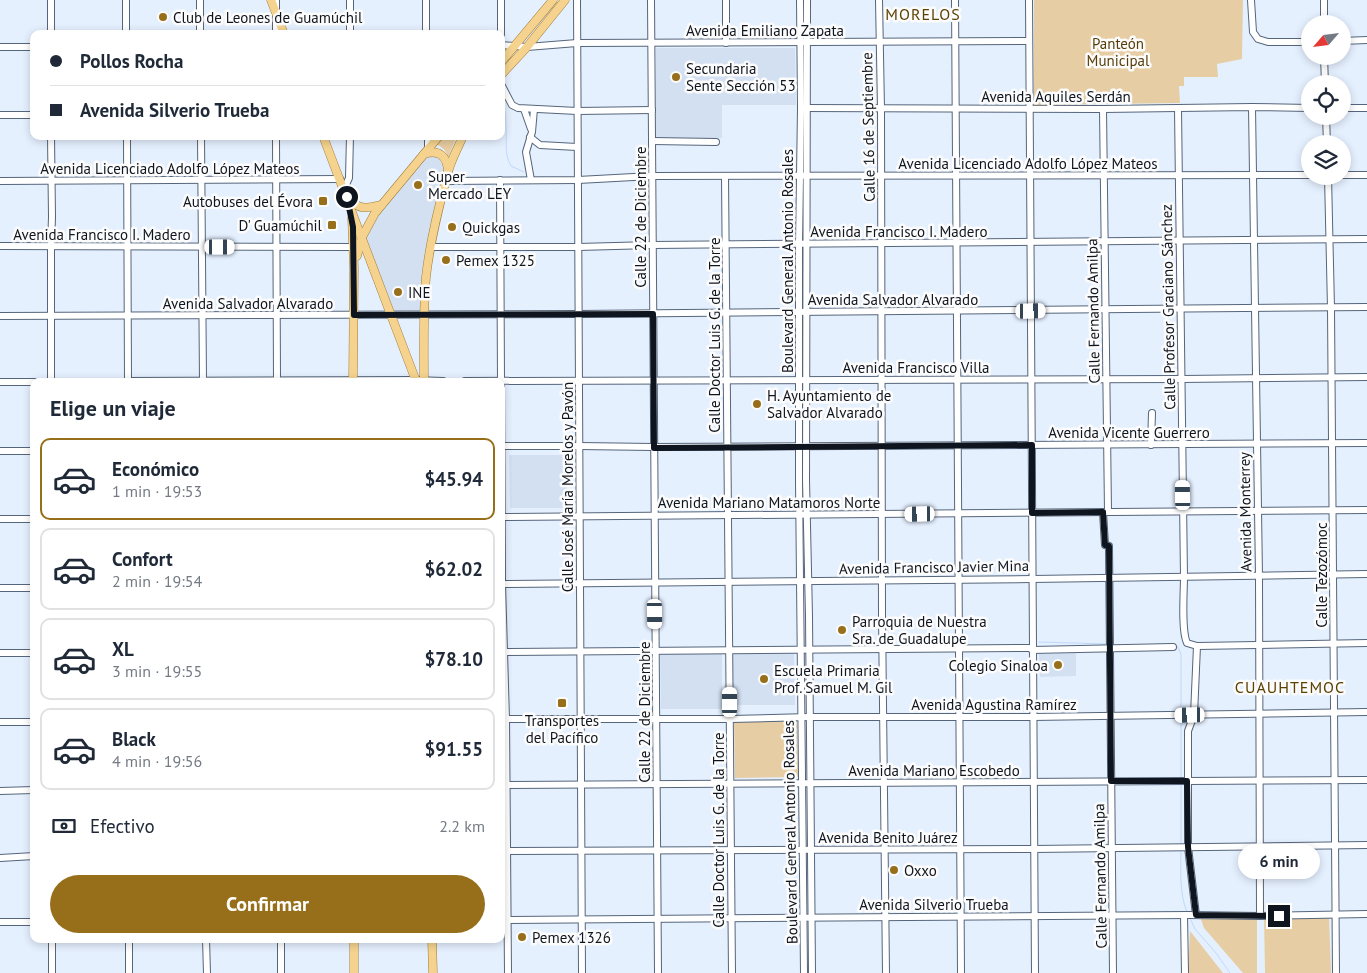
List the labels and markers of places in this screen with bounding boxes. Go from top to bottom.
place label: Club de Leones de Guamúchil [173,8,363,27]
marker: Club de Leones de Guamúchil [157,11,169,23]
place label: Secundaria Sente Sección 53 [686,59,796,95]
marker: Secundaria Sente Sección 53 [670,71,682,83]
place label: Super Mercado LEY [428,167,512,203]
marker: Super Mercado LEY [412,179,424,191]
place label: Autobuses del Évora [183,192,313,211]
marker: Autobuses del Évora [317,195,329,207]
place label: D' Guamúchil [238,216,323,235]
place label: Quickgas [462,218,520,237]
marker: D' Guamúchil [326,219,338,231]
marker: Quickgas [446,221,458,233]
place label: Pemex 1325 [456,251,535,270]
marker: Pemex 1325 [440,254,452,266]
place label: INE [408,283,431,302]
marker: INE [392,286,404,298]
place label: H. Ayuntamiento de Salvador Alvarado [767,386,891,422]
marker: H. Ayuntamiento de Salvador Alvarado [751,398,763,410]
place label: Parroquia de Nuestra Sra. de Guadalupe [852,612,987,648]
marker: Parroquia de Nuestra Sra. de Guadalupe [836,624,848,636]
place label: Colegio Sinaloa [948,656,1048,675]
marker: Colegio Sinaloa [1052,659,1064,671]
place label: Escuela Primaria Prof. Samuel M. Gil [774,661,893,697]
marker: Escuela Primaria Prof. Samuel M. Gil [758,673,770,685]
marker: Transportes del Pacífico [556,697,568,709]
place label: Transportes del Pacífico [525,711,599,747]
place label: Oxxo [904,861,937,880]
marker: Oxxo [888,864,900,876]
place label: Pemex 1326 [532,928,611,947]
marker: Pemex 1326 [516,931,528,943]

